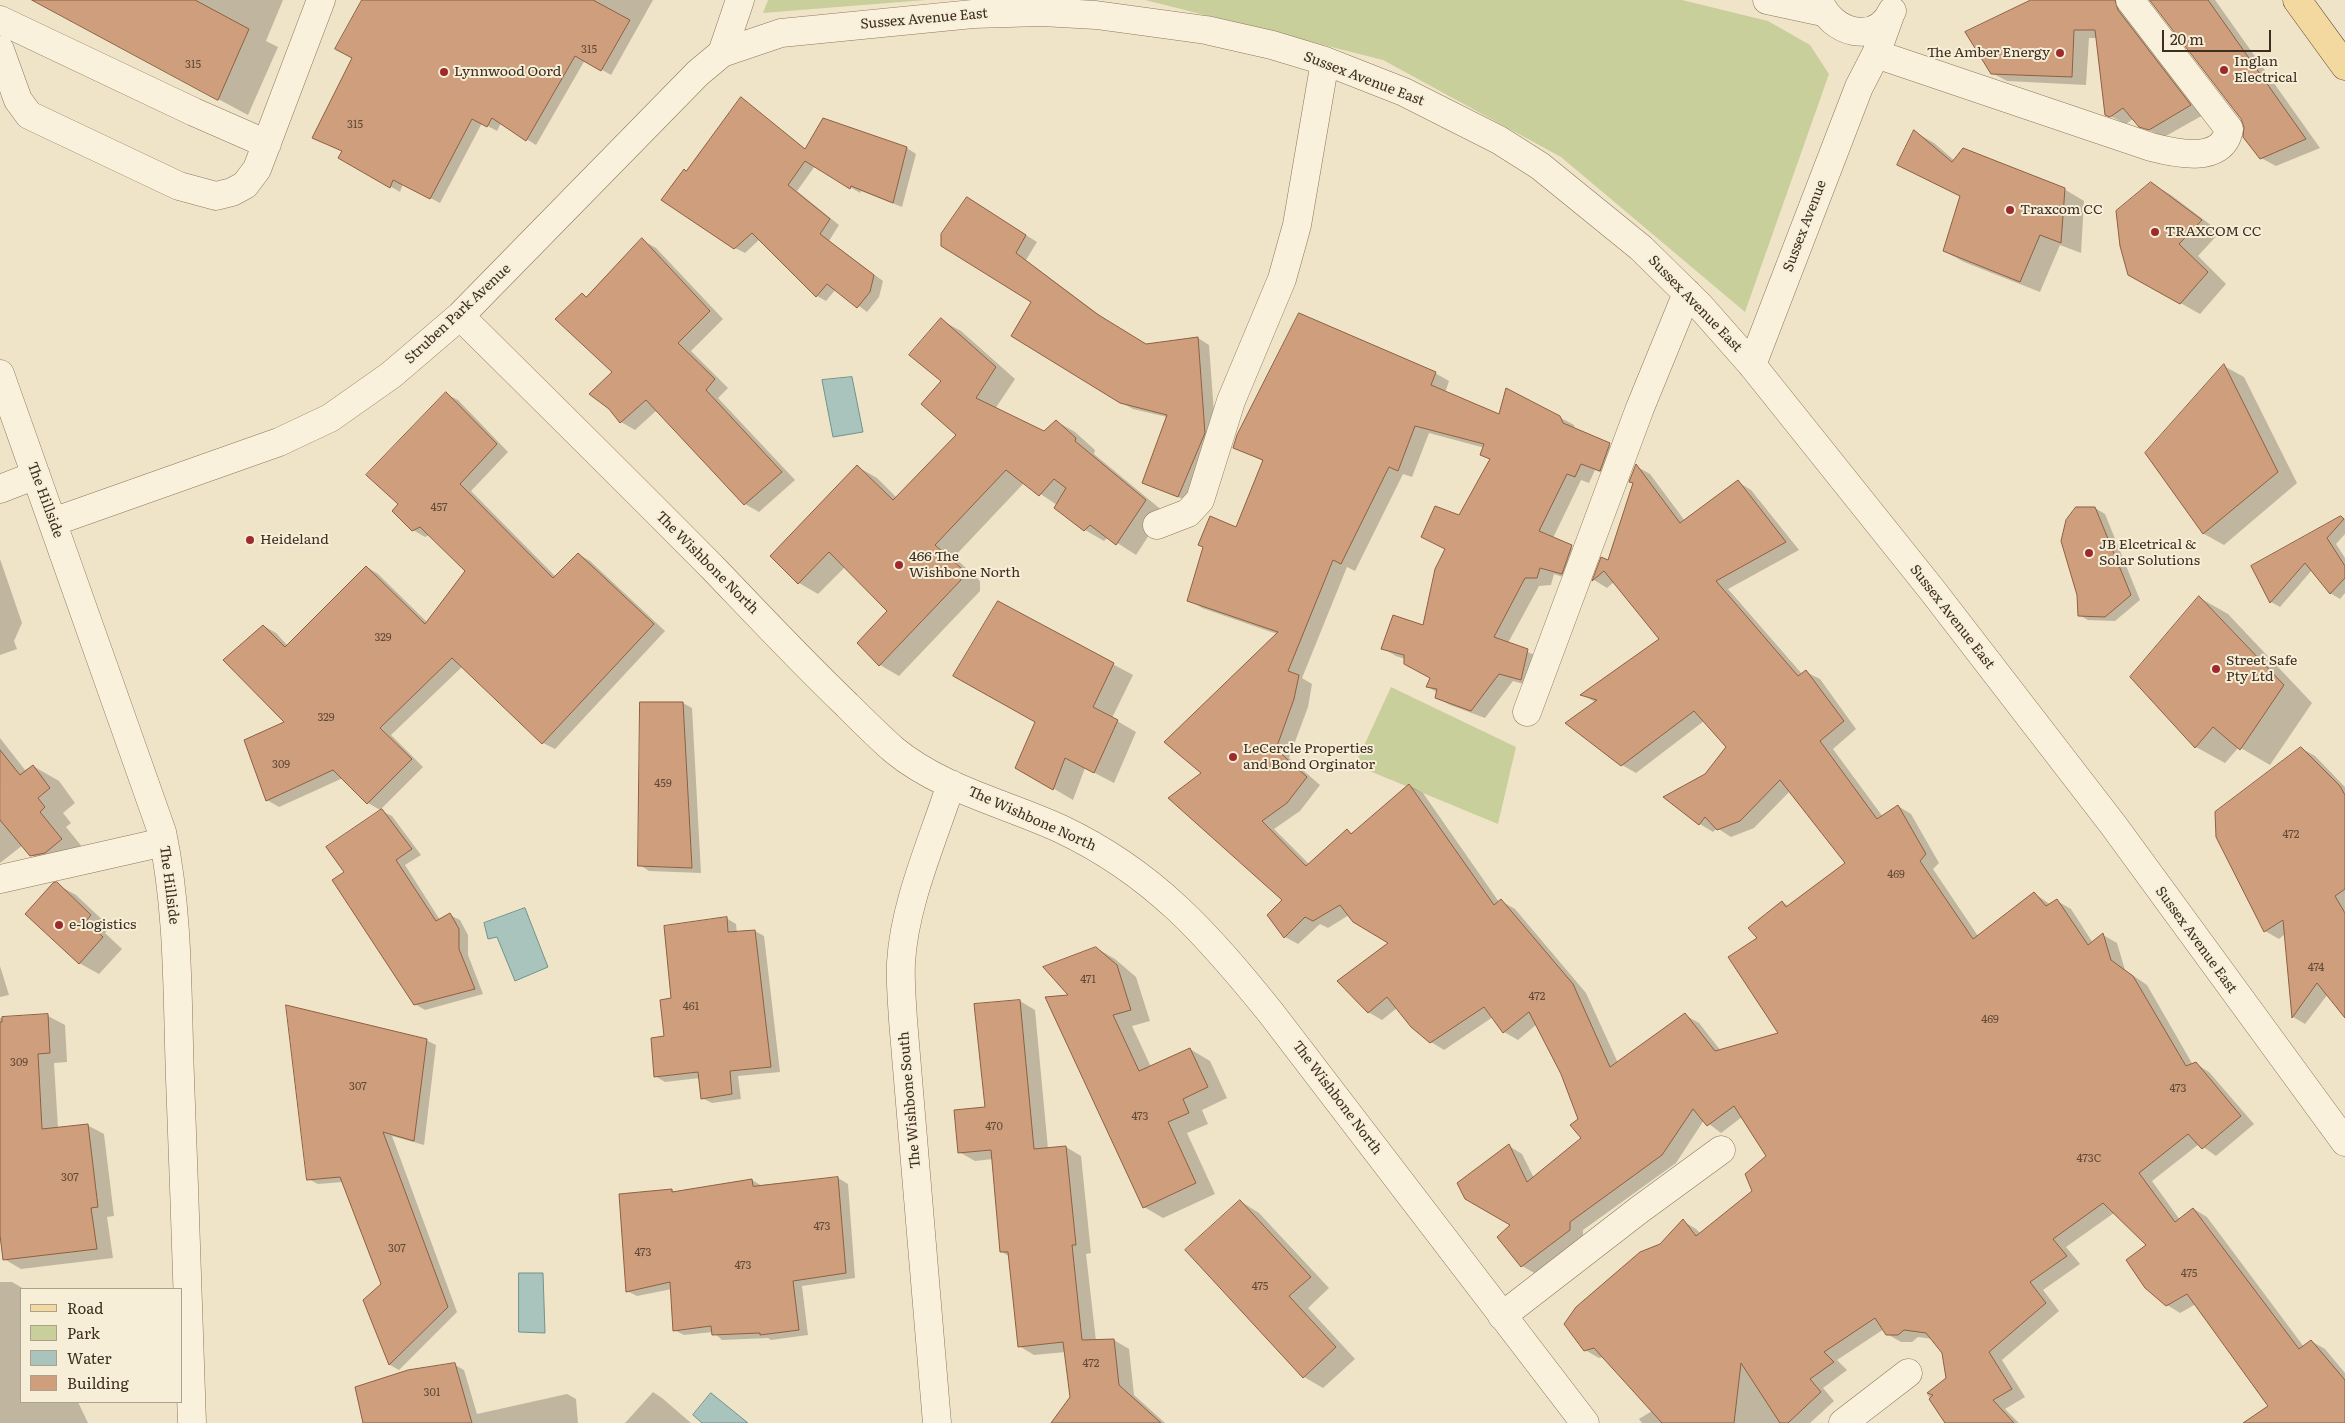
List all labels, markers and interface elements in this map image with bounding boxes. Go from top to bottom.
street label: Sussex Avenue East [860,5,988,33]
scale bar [2165,20,2274,52]
text: 20 m [2170,27,2204,50]
house number: 315 [581,43,597,57]
place label: The Amber Energy [1927,45,2050,61]
marker: The Amber Energy [2054,47,2066,59]
street label: Sussex Avenue East [1301,48,1427,110]
place label: Inglan Electrical [2234,54,2298,86]
house number: 315 [185,58,201,72]
place label: Lynnwood Oord [454,64,561,80]
marker: Inglan Electrical [2218,64,2230,76]
marker: Lynnwood Oord [438,66,450,78]
house number: 315 [347,118,363,132]
street label: Sussex Avenue [1780,178,1830,274]
place label: Traxcom CC [2020,202,2103,218]
marker: Traxcom CC [2004,204,2016,216]
place label: TRAXCOM CC [2165,224,2262,240]
marker: TRAXCOM CC [2149,226,2161,238]
street label: Sussex Avenue East [1645,252,1745,356]
street label: Struben Park Avenue [401,260,515,368]
street label: The Hillside [23,460,67,540]
house number: 457 [430,501,448,515]
street label: The Wishbone North [652,508,762,618]
place label: Heideland [260,532,329,548]
marker: Heideland [244,534,256,546]
place label: JB Elcetrical & Solar Solutions [2099,537,2200,570]
marker: JB Elcetrical & Solar Solutions [2083,547,2095,559]
place label: 466 The Wishbone North [909,549,1020,582]
marker: 466 The Wishbone North [893,559,905,571]
street label: Sussex Avenue East [1906,561,1998,673]
house number: 329 [375,631,391,645]
place label: Street Safe Pty Ltd [2226,653,2297,686]
marker: Street Safe Pty Ltd [2210,663,2222,675]
house number: 329 [318,711,334,725]
place label: LeCercle Properties and Bond Orginator [1243,741,1375,774]
marker: LeCercle Properties and Bond Orginator [1227,751,1239,763]
house number: 309 [272,758,290,772]
house number: 459 [654,777,672,791]
street label: The Wishbone North [965,783,1099,855]
house number: 472 [2283,828,2299,842]
street label: The Hillside [156,844,182,926]
house number: 469 [1887,868,1905,882]
street label: Sussex Avenue East [2152,883,2240,997]
place label: e-logistics [69,917,136,933]
marker: e-logistics [53,919,65,931]
house number: 474 [2308,961,2324,975]
house number: 471 [1080,973,1096,987]
house number: 472 [1529,990,1545,1004]
house number: 461 [683,1000,699,1014]
house number: 469 [1981,1013,1999,1027]
street label: The Wishbone South [896,1031,924,1169]
street label: The Wishbone North [1289,1038,1385,1158]
house number: 309 [10,1056,28,1070]
house number: 307 [349,1080,367,1094]
house number: 473 [2169,1082,2187,1096]
house number: 473 [1131,1110,1149,1124]
house number: 470 [985,1120,1003,1134]
house number: 473C [2077,1152,2101,1166]
house number: 307 [61,1171,79,1185]
house number: 473 [813,1220,831,1234]
house number: 307 [388,1242,406,1256]
house number: 473 [634,1246,652,1260]
house number: 473 [734,1259,752,1273]
house number: 475 [2181,1267,2197,1281]
house number: 475 [1252,1280,1268,1294]
legend [20,1288,182,1403]
text: Road [67,1296,103,1319]
text: Park [67,1321,100,1344]
text: Water [67,1346,112,1369]
house number: 472 [1083,1357,1099,1371]
text: Building [67,1371,129,1394]
house number: 301 [424,1386,440,1400]

